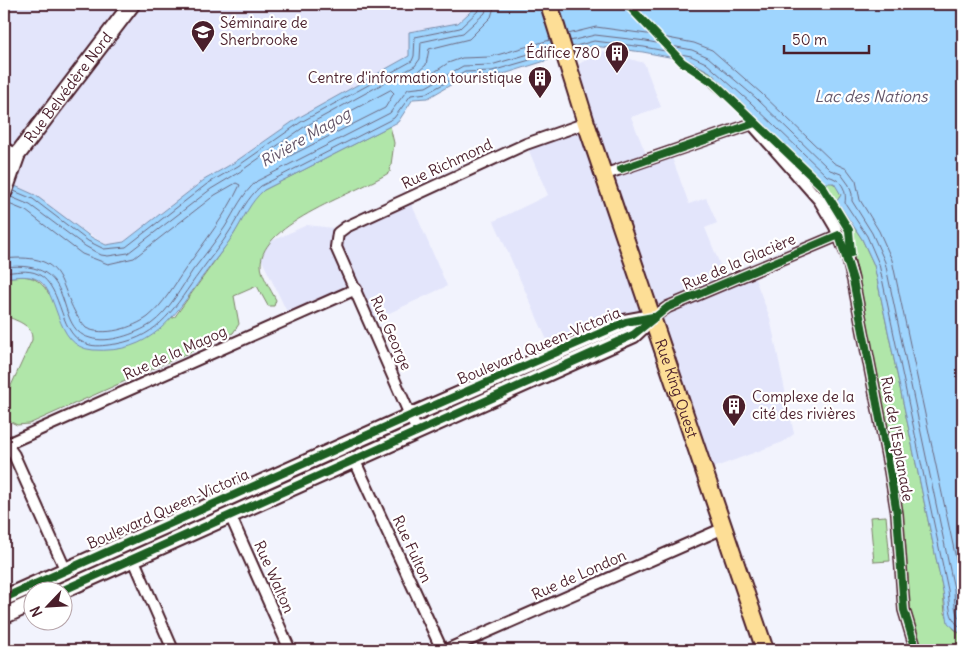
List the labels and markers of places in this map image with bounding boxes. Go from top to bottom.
place label: Séminaire de Sherbrooke [220,13,308,49]
school or university icon: Séminaire de Sherbrooke [190,19,216,53]
building icon: Édifice 780 [604,40,630,74]
place label: Édifice 780 [526,43,600,62]
building icon: Centre d'information touristique [527,65,553,99]
place label: Centre d'information touristique [308,68,522,87]
place label: Complexe de la cité des rivières [752,387,856,423]
building icon: Complexe de la cité des rivières [721,393,747,427]

